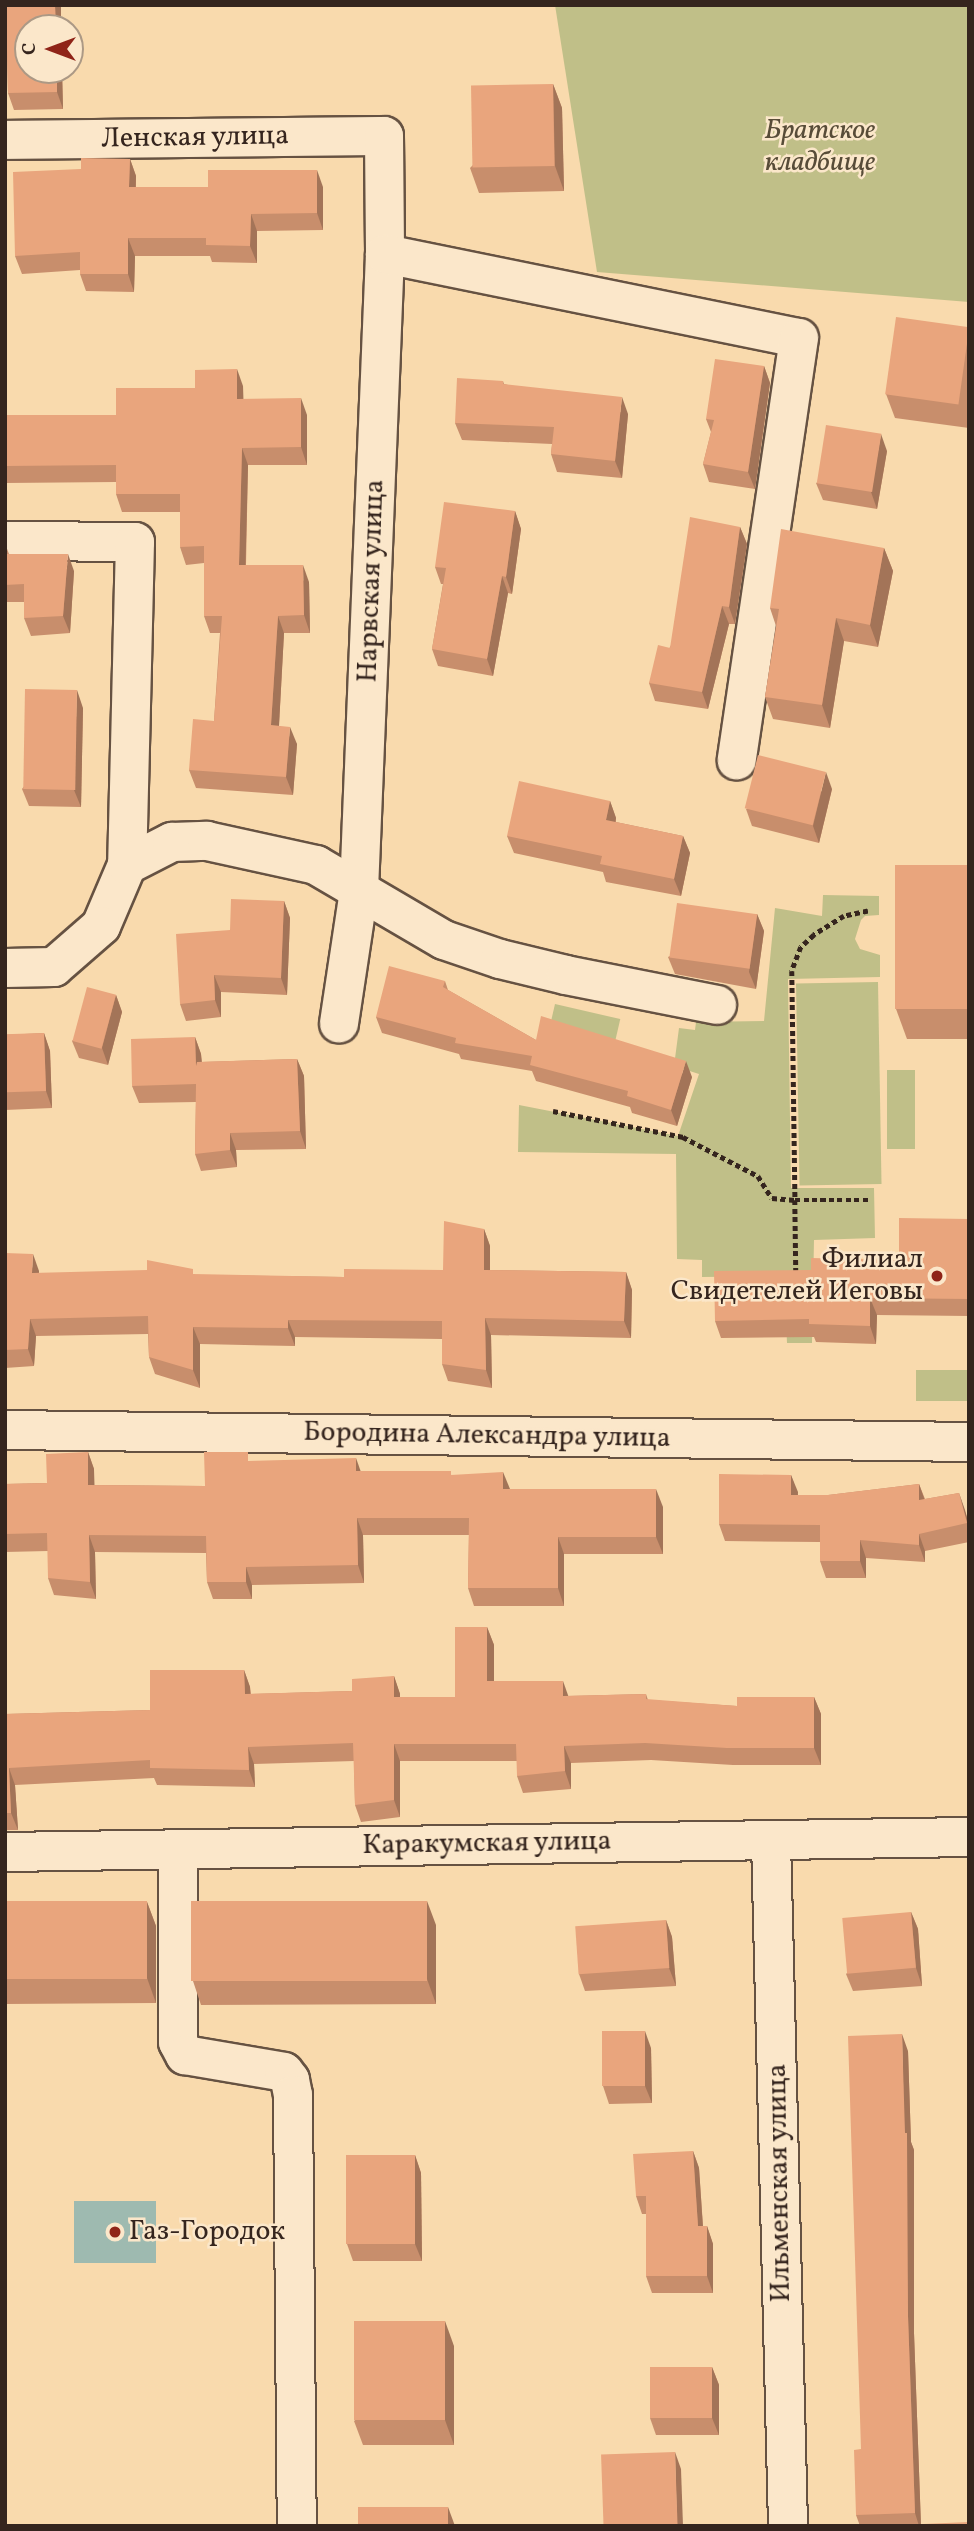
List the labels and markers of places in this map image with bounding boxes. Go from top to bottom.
place label: Филиал Свидетелей Иеговы [671,1243,923,1309]
marker: Филиал Свидетелей Иеговы [929,1268,945,1284]
place label: Газ-Городок [129,2215,285,2249]
marker: Газ-Городок [107,2224,123,2240]

